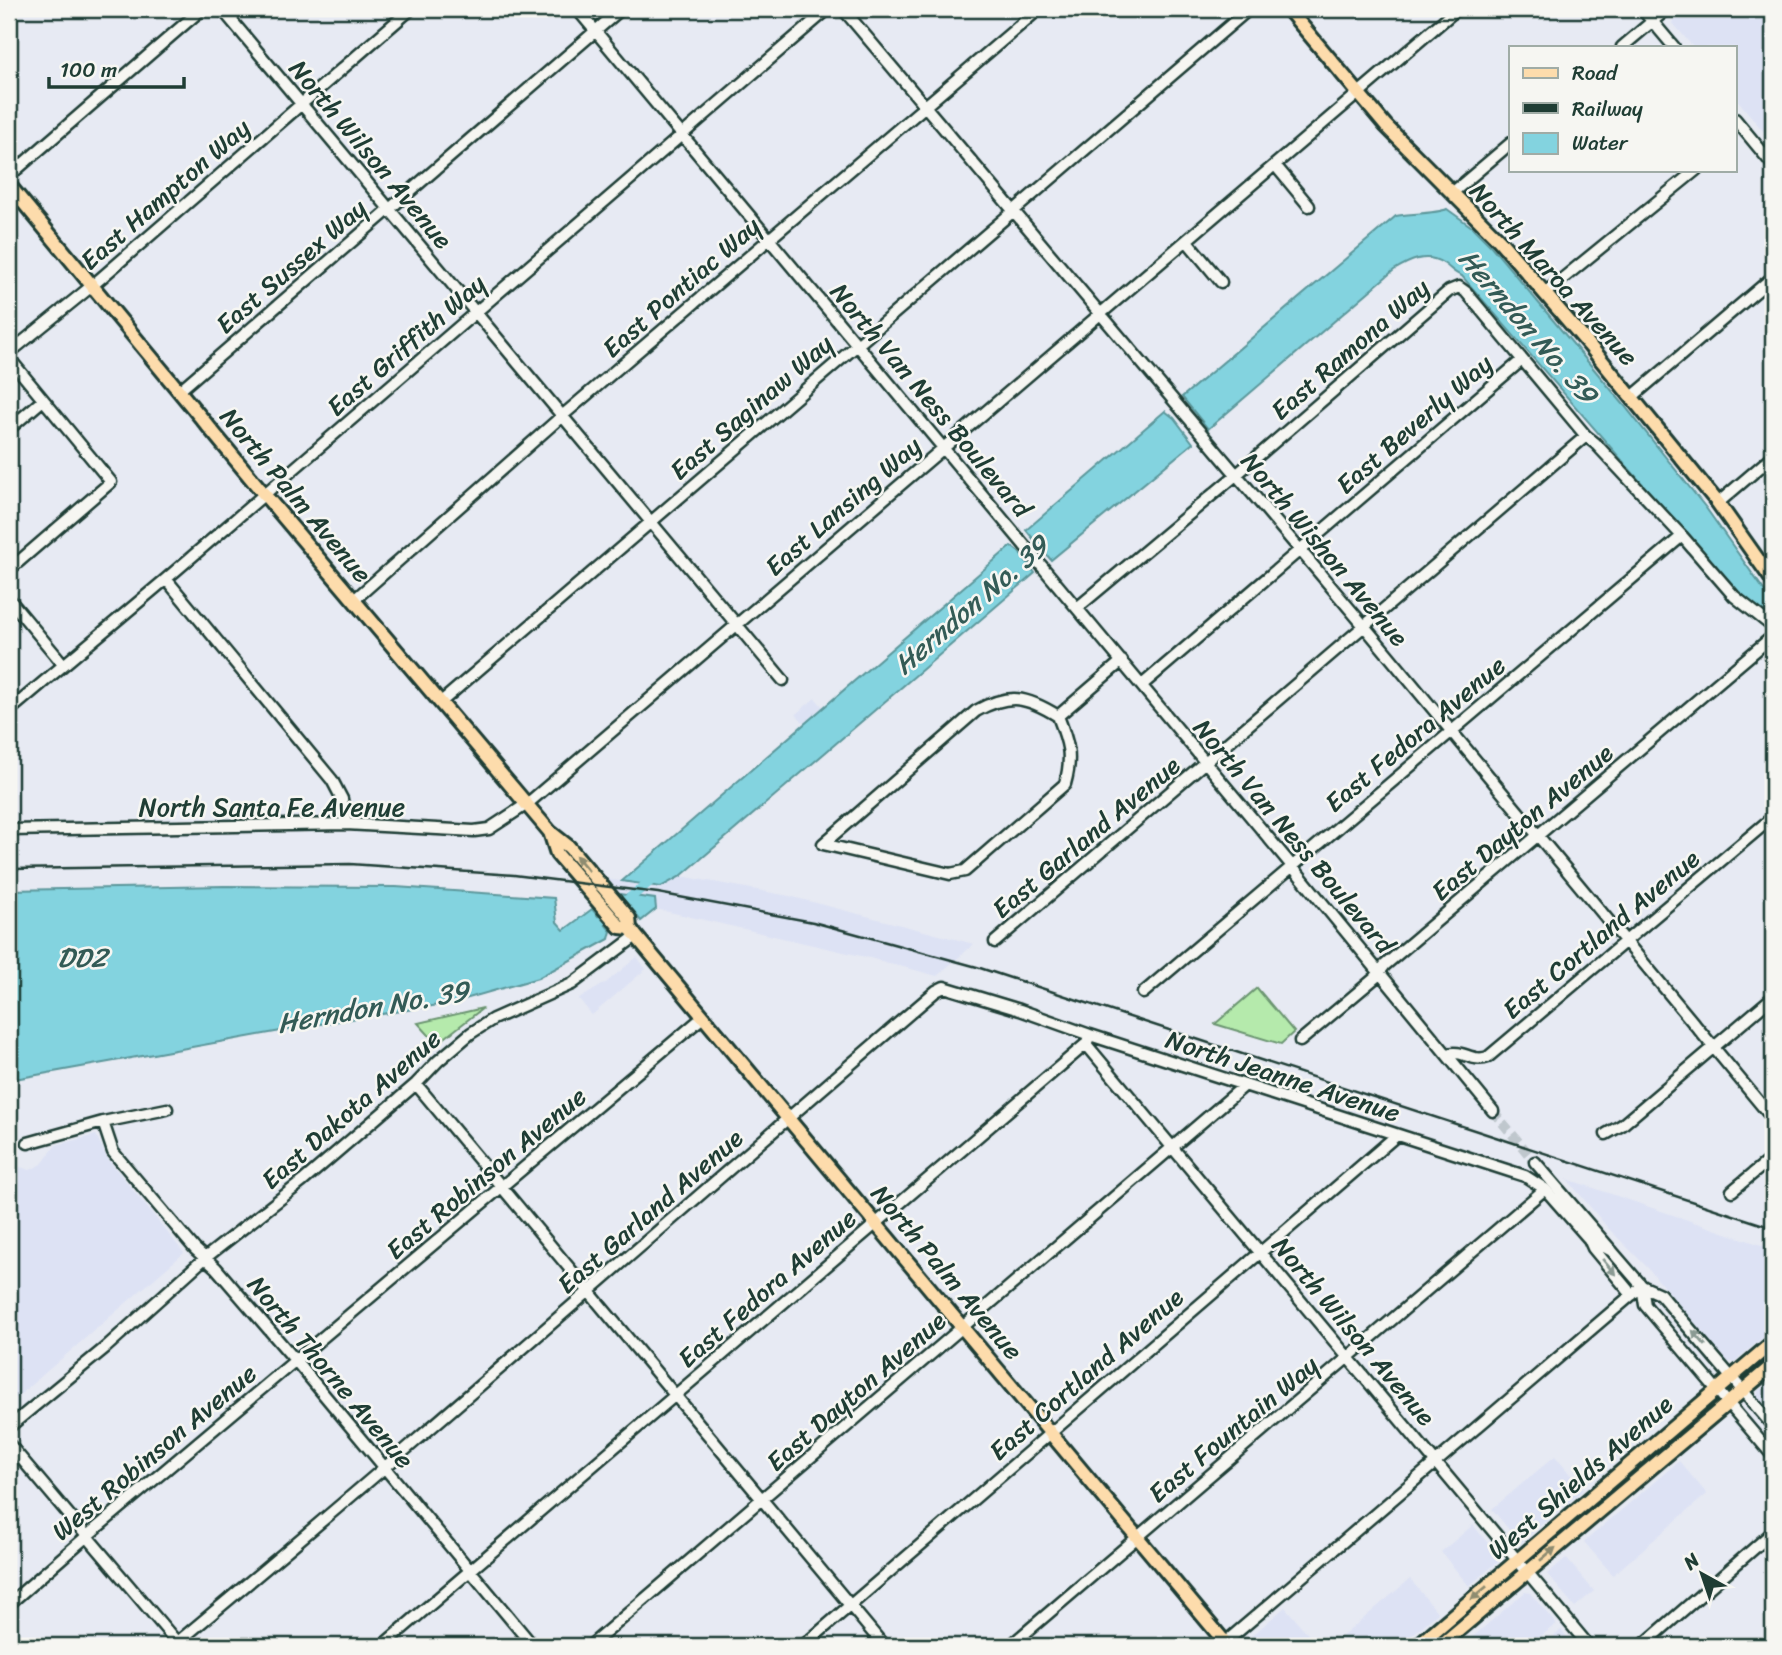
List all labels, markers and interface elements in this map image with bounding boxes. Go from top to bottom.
scale bar [49,46,184,90]
legend [1509,46,1736,172]
street label: North Wilson Avenue [277,48,465,260]
text: 100 m [60,51,117,89]
text: Road [1572,54,1619,92]
text: Railway [1572,90,1643,128]
street label: East Hampton Way [69,106,261,282]
text: Water [1572,124,1629,162]
street label: North Maroa Avenue [1458,171,1650,377]
street label: East Sussex Way [204,186,378,345]
street label: East Pontiac Way [591,204,771,369]
water label: Herndon No. 39 [1446,237,1612,417]
street label: East Griffith Way [315,262,497,428]
street label: East Ramona Way [1260,266,1441,432]
street label: North Van Ness Boulevard [818,272,1045,530]
street label: East Saginaw Way [658,322,844,492]
street label: East Beverly Way [1325,342,1504,506]
street label: North Palm Avenue [208,396,384,594]
street label: East Lansing Way [754,424,933,588]
street label: North Wishon Avenue [1229,441,1421,657]
water label: Herndon No. 39 [882,521,1062,687]
street label: East Fedora Avenue [1314,644,1516,824]
street label: North Van Ness Boulevard [1181,708,1408,966]
street label: East Dayton Avenue [1420,731,1624,913]
street label: East Garland Avenue [981,743,1191,930]
street label: North Santa Fe Avenue [139,784,405,830]
street label: East Cortland Avenue [1492,837,1711,1031]
one-way arrow [575,854,590,871]
water label: DD2 [57,933,111,982]
water label: Herndon No. 39 [273,966,475,1048]
street label: North Jeanne Avenue [1160,1016,1406,1136]
street label: East Dakota Avenue [250,1017,452,1201]
street label: East Robinson Avenue [375,1075,597,1271]
street label: East Garland Avenue [546,1116,754,1306]
street label: North Palm Avenue [859,1173,1035,1371]
street label: East Fedora Avenue [667,1196,867,1380]
street label: North Wilson Avenue [1260,1225,1448,1437]
one-way arrow [1601,1259,1616,1276]
street label: North Thorne Avenue [236,1264,426,1480]
street label: East Cortland Avenue [978,1275,1195,1472]
street label: East Dayton Avenue [755,1299,957,1483]
one-way arrow [1692,1330,1707,1347]
street label: East Fountain Way [1137,1343,1329,1515]
street label: West Robinson Avenue [41,1352,267,1552]
street label: West Shields Avenue [1476,1382,1684,1571]
north arrow [1666,1540,1736,1610]
text: N [1675,1544,1708,1579]
one-way arrow [1539,1547,1556,1562]
one-way arrow [1470,1585,1488,1601]

